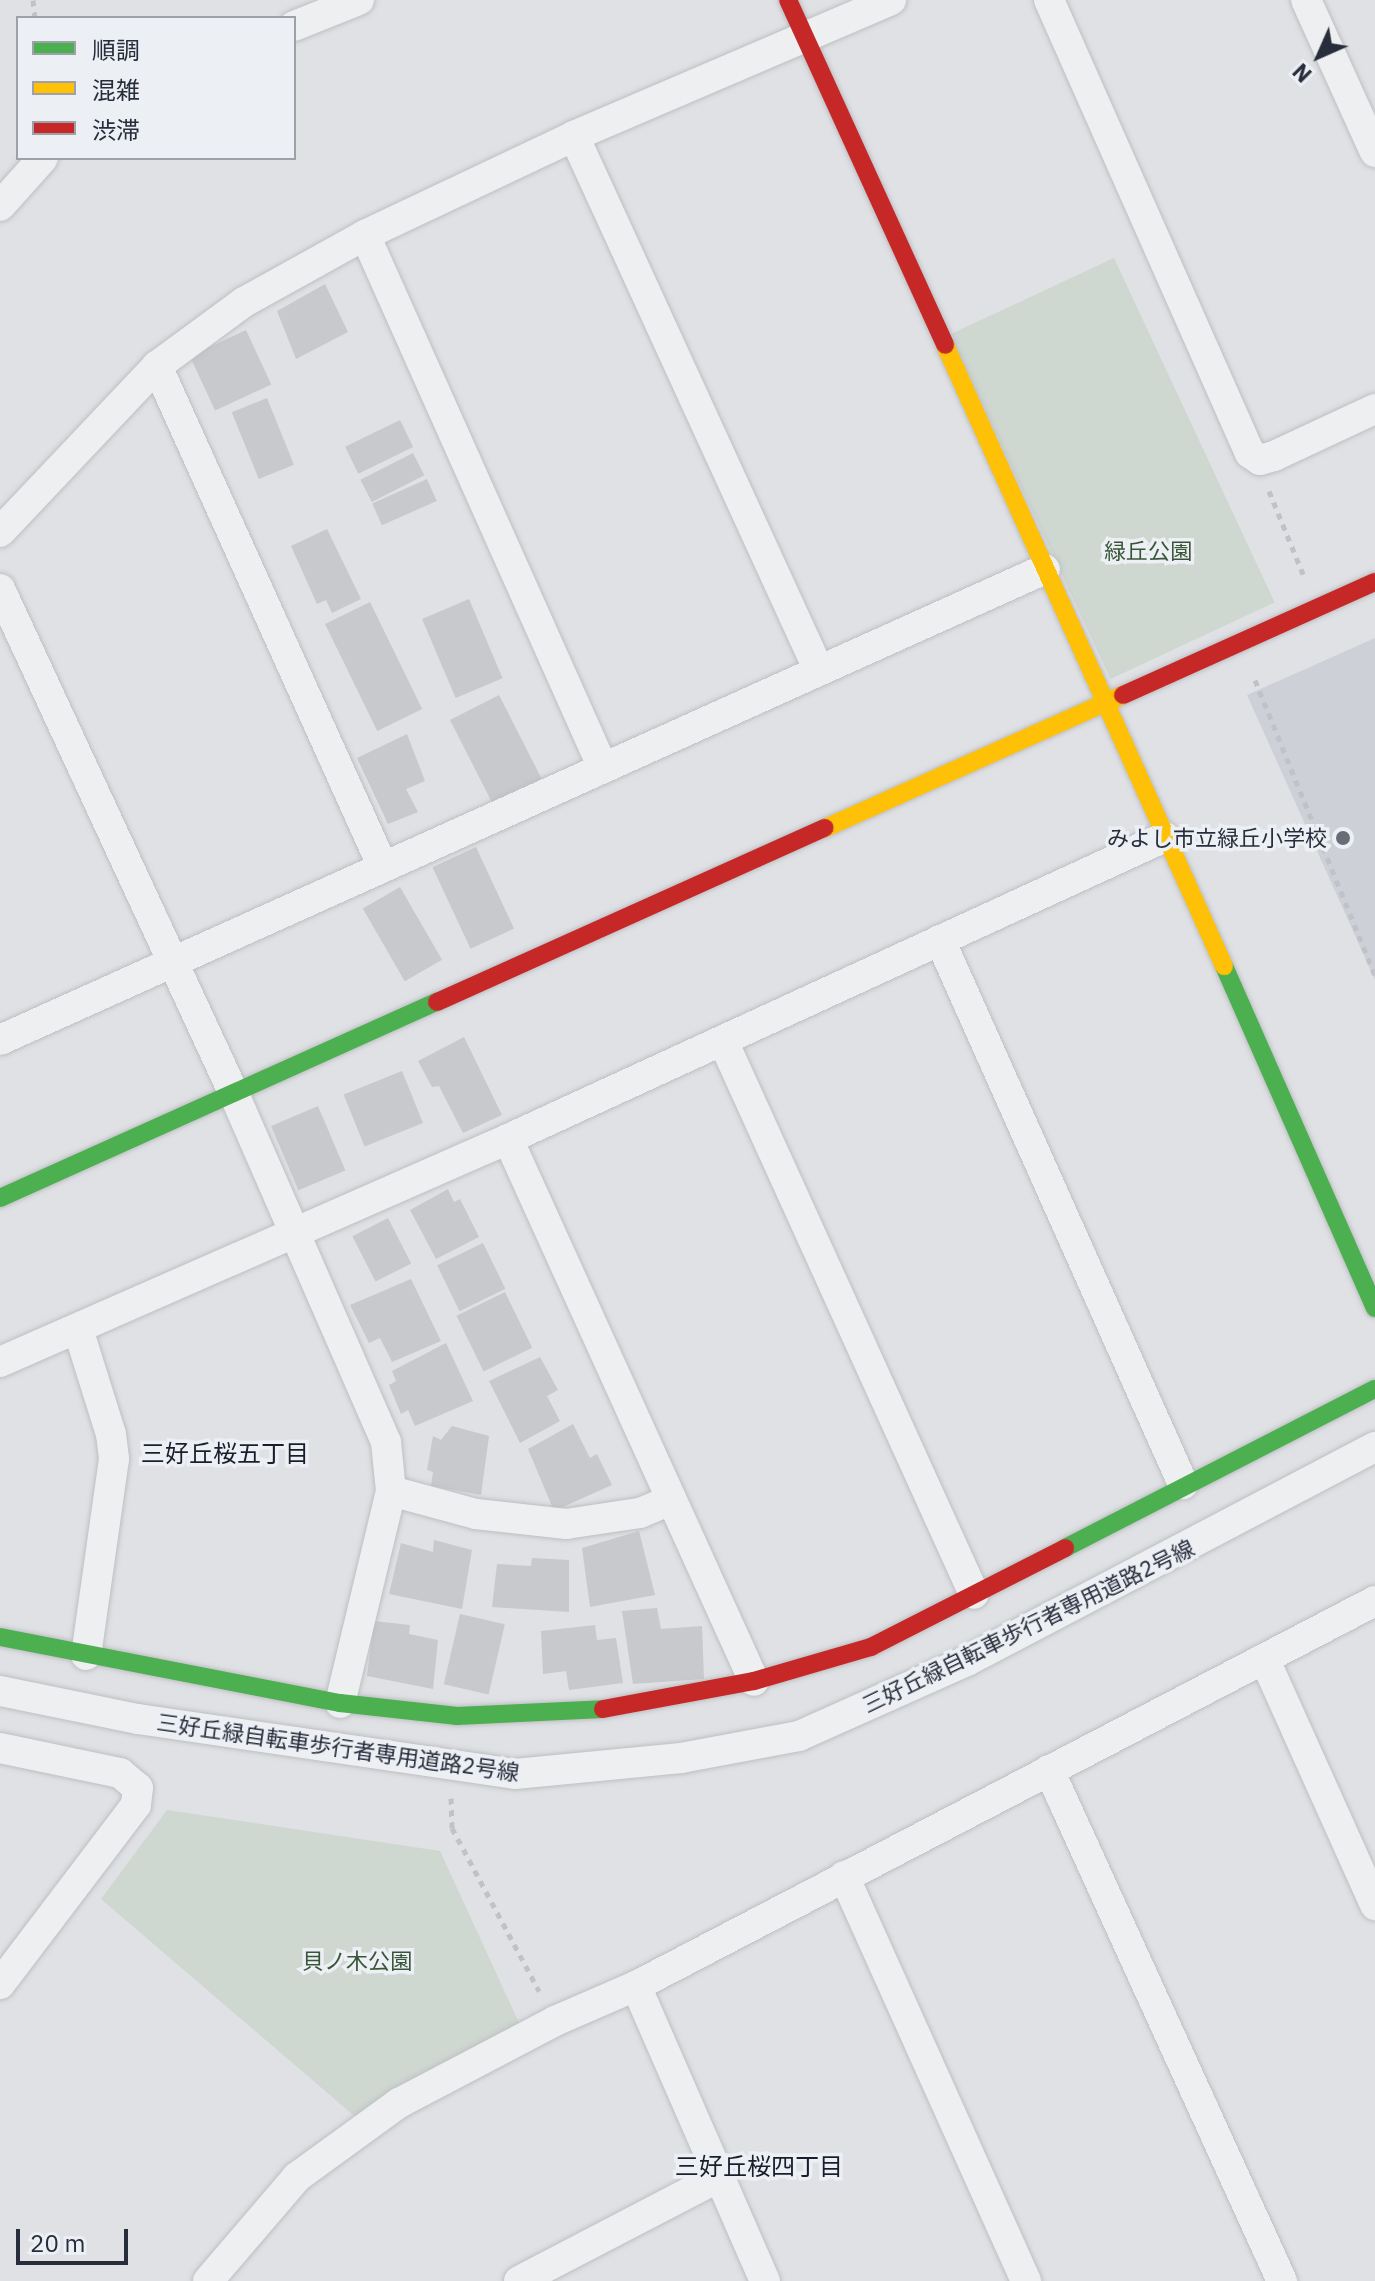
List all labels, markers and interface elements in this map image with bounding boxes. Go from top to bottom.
legend [16,16,296,160]
north arrow [1279,16,1359,96]
text: 順調 [92,34,140,66]
text: N [1286,57,1318,89]
text: 混雑 [92,74,140,106]
text: 渋滞 [92,114,140,146]
park label: 緑丘公園 [1104,538,1192,564]
place label: みよし市立緑丘小学校 [1107,825,1327,851]
marker: みよし市立緑丘小学校 [1334,829,1352,847]
district label: 三好丘桜五丁目 [141,1440,309,1468]
street label: 三好丘緑自転車歩行者専用道路2号線 [858,1534,1198,1718]
street label: 三好丘緑自転車歩行者専用道路2号線 [155,1709,521,1785]
park label: 貝ノ木公園 [302,1948,412,1974]
district label: 三好丘桜四丁目 [675,2153,843,2181]
scale bar [20,2213,132,2263]
text: 20 m [30,2227,85,2259]

